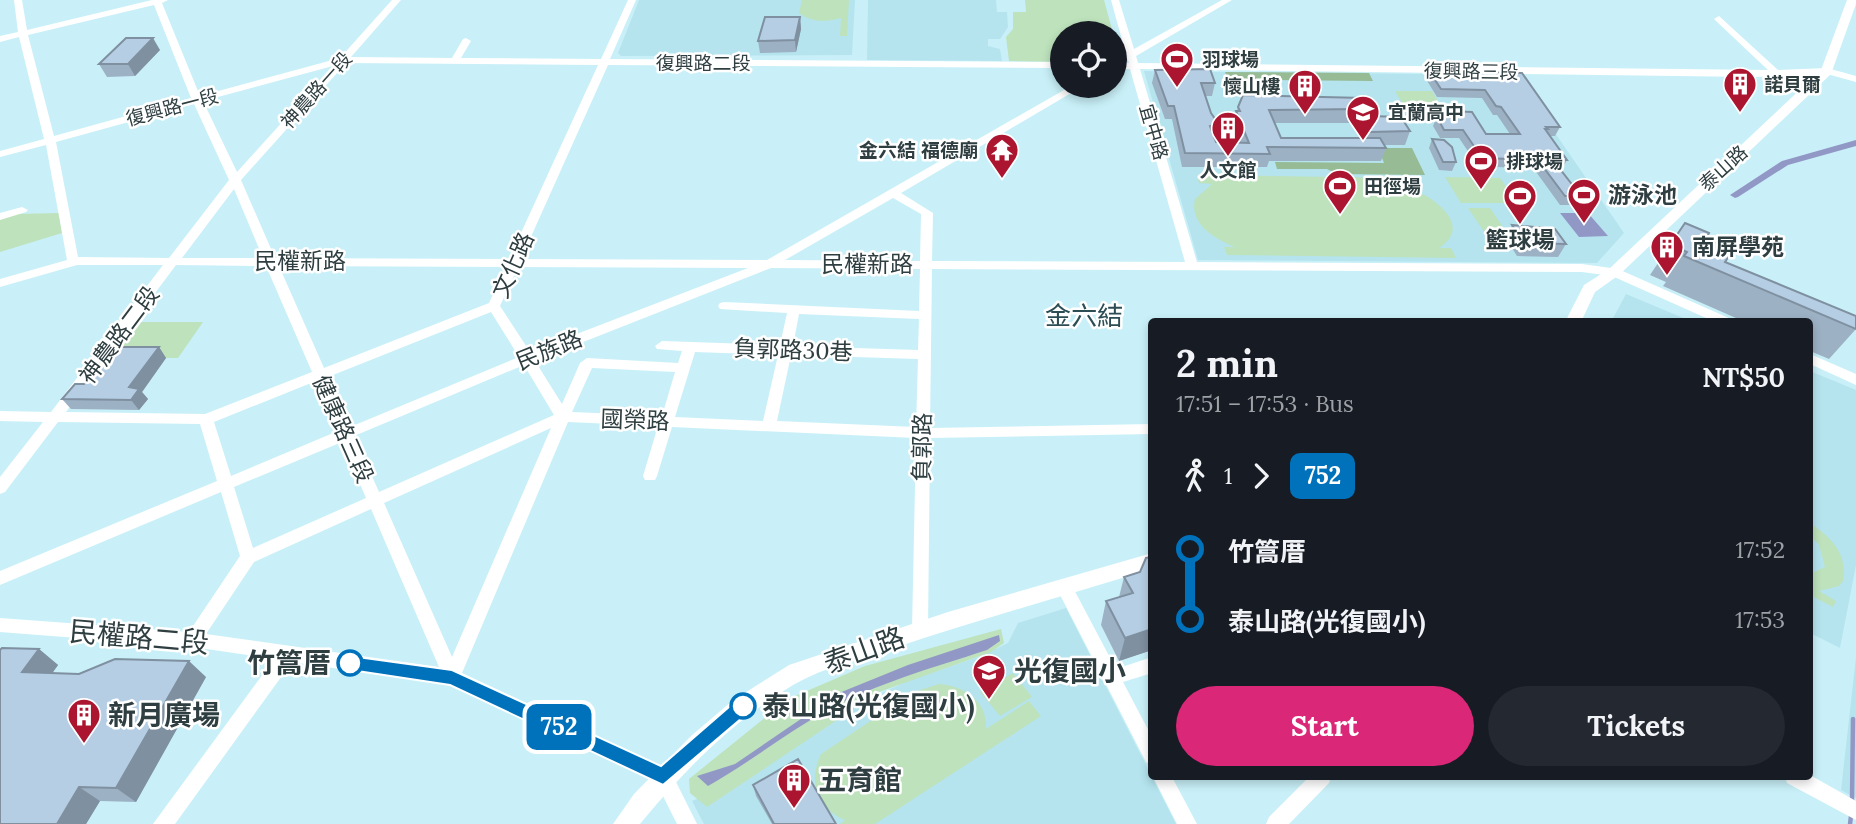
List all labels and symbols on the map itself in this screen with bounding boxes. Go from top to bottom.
sports icon: 羽球場 [1158,40,1196,89]
street label: 神農路一段 [275,47,357,133]
place label: 羽球場 [1202,47,1259,71]
street label: 復興路二段 [655,51,751,75]
street label: 復興路三段 [1423,58,1519,84]
building icon: 諾貝爾 [1721,65,1759,114]
building icon: 懷山樓 [1286,67,1324,116]
place label: 諾貝爾 [1764,72,1821,96]
place label: 懷山樓 [1223,74,1280,98]
street label: 復興路一段 [123,83,221,131]
school or university icon: 宜蘭高中 [1344,93,1382,142]
place label: 宜蘭高中 [1388,100,1464,124]
street label: 宜中路 [1135,101,1173,163]
building icon: 人文館 [1209,109,1247,158]
temple icon: 金六結 福德廟 [983,131,1021,180]
place label: 金六結 福德廟 [859,138,978,162]
street label: 泰山路 [1694,140,1752,196]
sports icon: 排球場 [1462,142,1500,191]
place label: 排球場 [1506,149,1563,173]
place label: 人文館 [1199,158,1257,182]
sports icon: 田徑場 [1321,167,1359,216]
place label: 田徑場 [1364,174,1421,198]
sports icon: 游泳池 [1565,176,1603,225]
sports icon: 籃球場 [1501,177,1539,226]
place label: 游泳池 [1608,180,1677,209]
place label: 籃球場 [1486,225,1555,254]
street label: 文化路 [485,227,540,302]
building icon: 南屏學苑 [1648,228,1686,277]
place label: 南屏學苑 [1692,232,1784,261]
street label: 民權新路 [254,246,346,275]
street label: 民權新路 [821,249,913,278]
street label: 神農路二段 [72,280,165,389]
district label: 金六結 [1045,299,1123,332]
street label: 民族路 [511,323,586,376]
street label: 負郭路30巷 [733,333,853,366]
street label: 健康路三段 [307,370,380,487]
street label: 國榮路 [600,404,670,435]
street label: 負郭路 [906,412,937,482]
street label: 民權路二段 [68,613,210,661]
street label: 泰山路 [818,619,910,681]
place label: 竹篙厝 [247,645,331,681]
marker: 竹篙厝 [337,650,363,676]
school or university icon: 光復國小 [970,652,1008,701]
place label: 光復國小 [1014,653,1126,689]
place label: 泰山路(光復國小) [762,688,975,724]
marker: 泰山路(光復國小) [730,693,756,719]
building icon: 新月廣場 [65,696,103,745]
place label: 新月廣場 [108,697,220,733]
line badge: 752 [519,704,599,750]
building icon: 五育館 [775,761,813,810]
place label: 五育館 [818,762,902,798]

